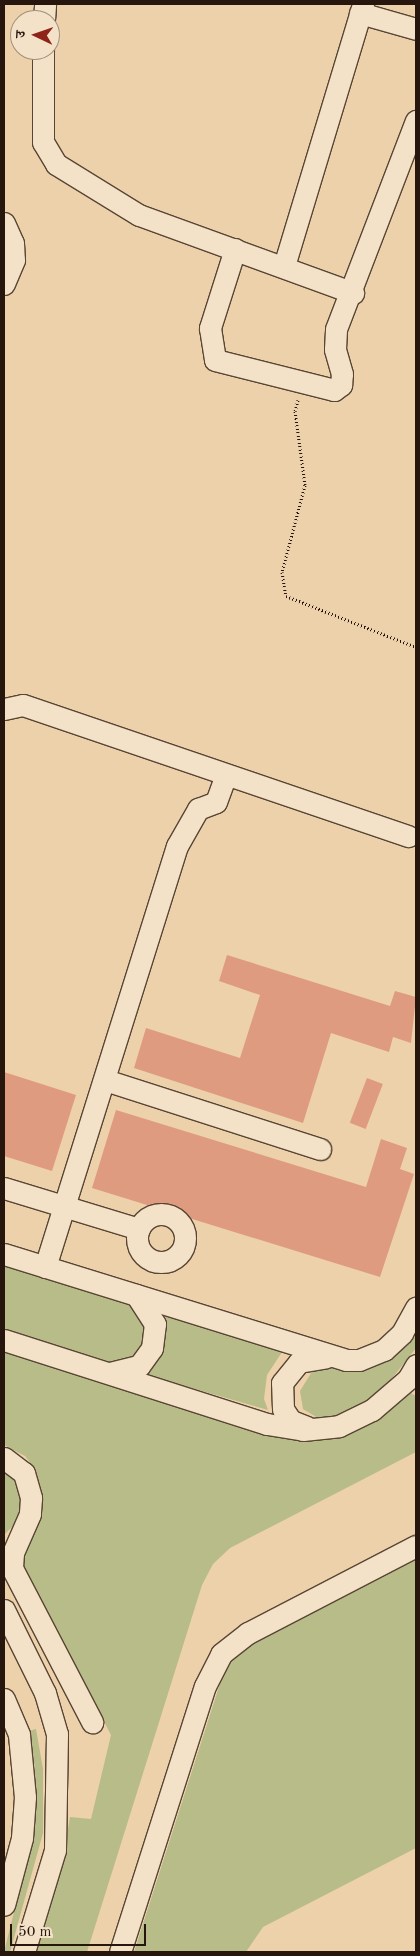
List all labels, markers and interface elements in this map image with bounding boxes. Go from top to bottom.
north arrow [10,10,60,60]
text: उ [14,30,28,38]
scale bar [12,1914,149,1946]
text: 50 m [18,1925,52,1940]

